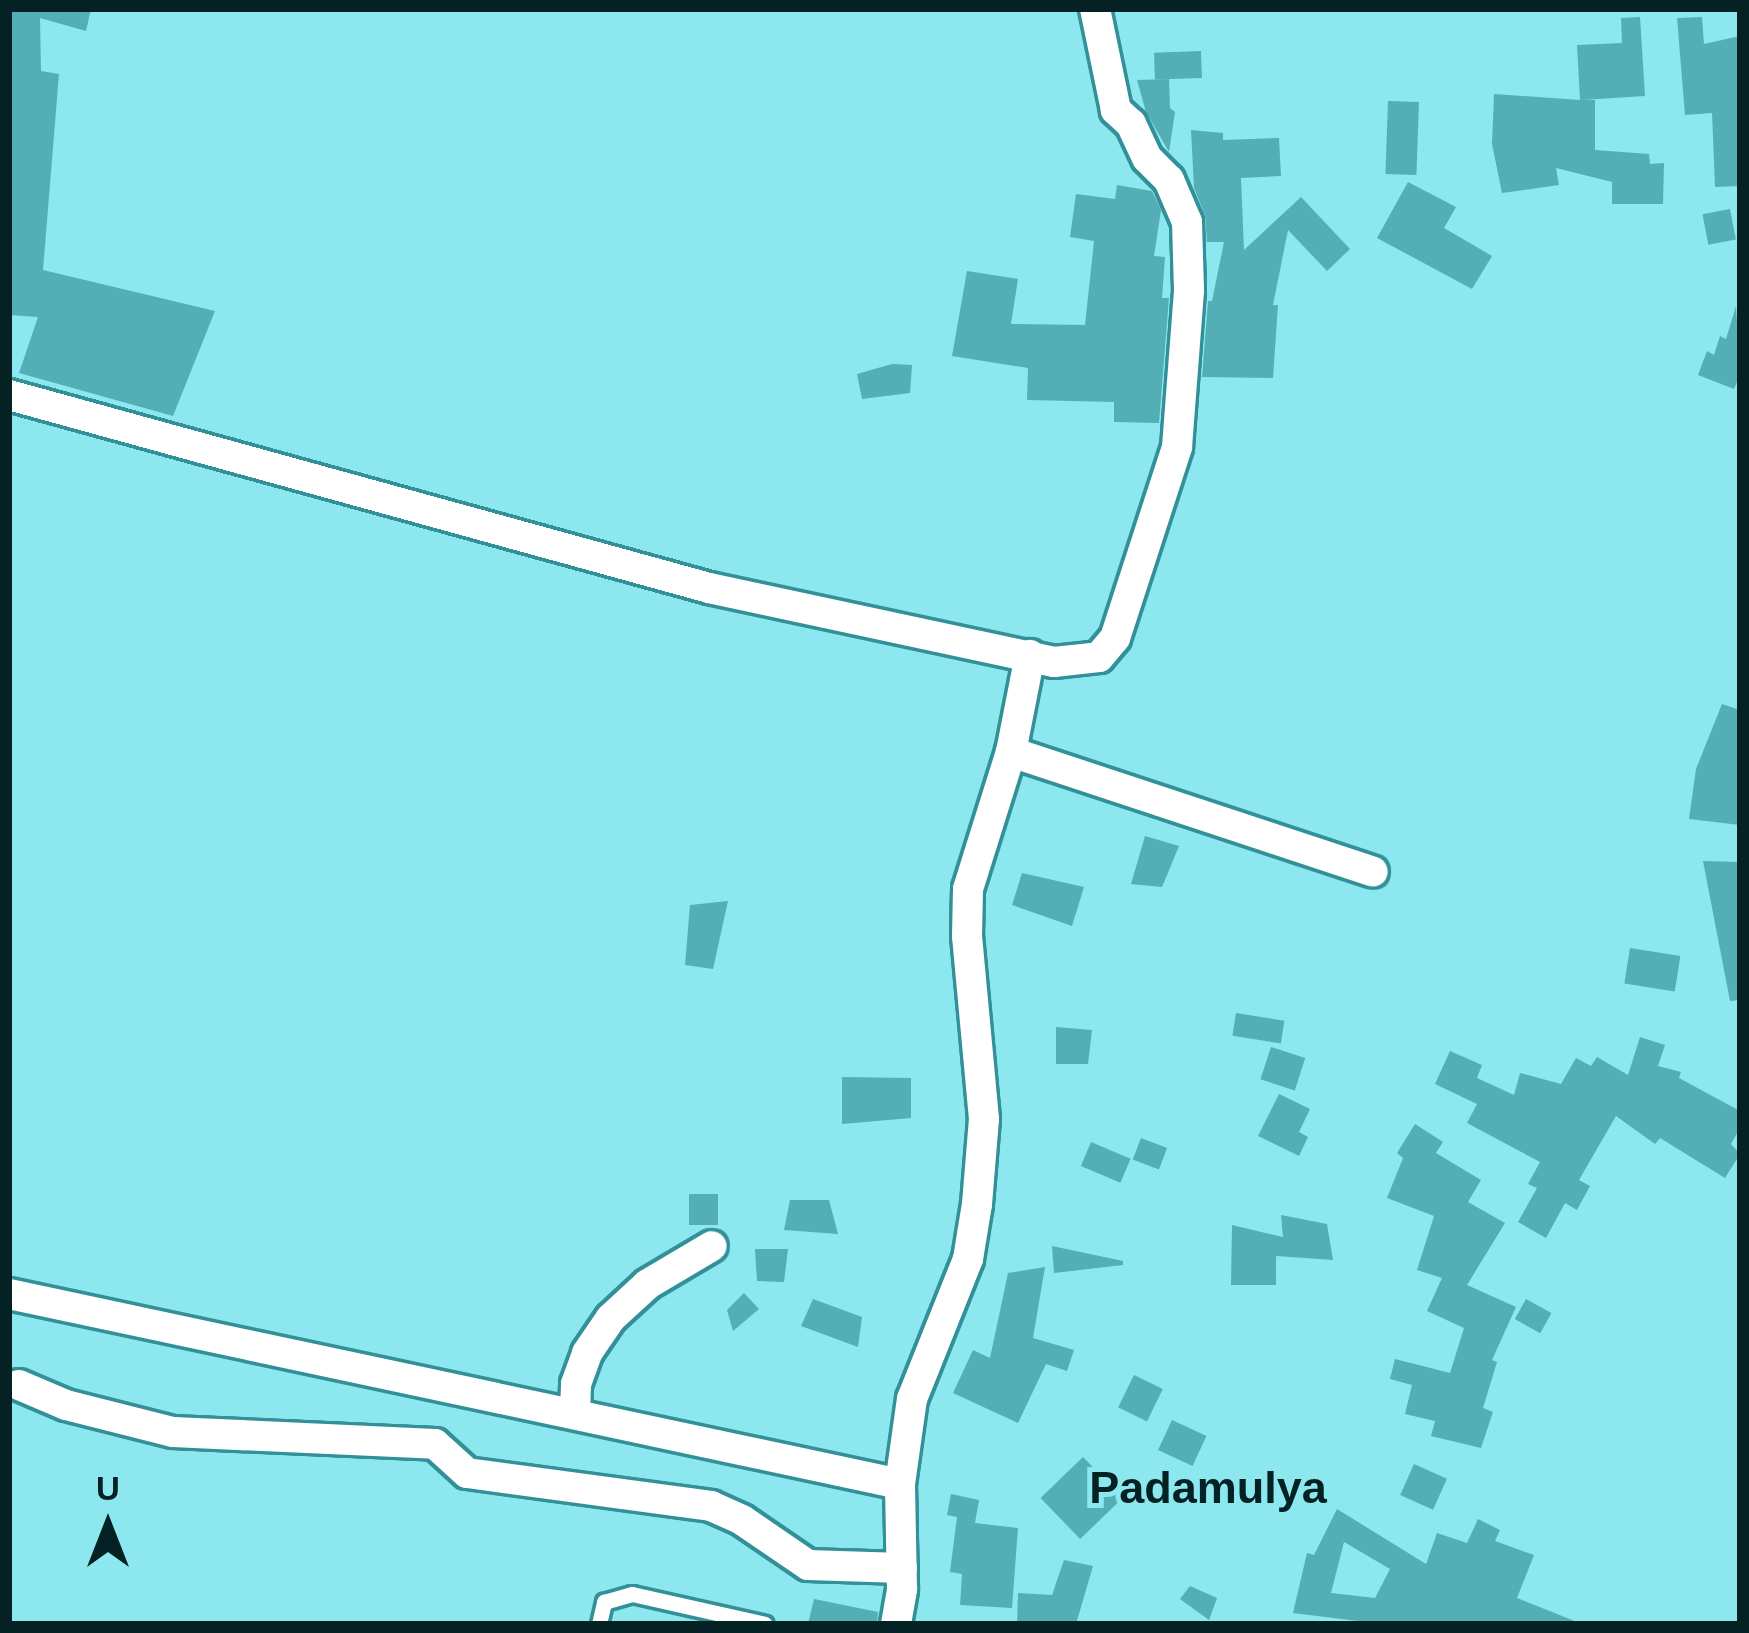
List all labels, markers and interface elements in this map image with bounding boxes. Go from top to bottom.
district label: Padamulya [1089,1461,1327,1515]
north arrow [48,1465,168,1585]
text: U [96,1470,120,1507]

